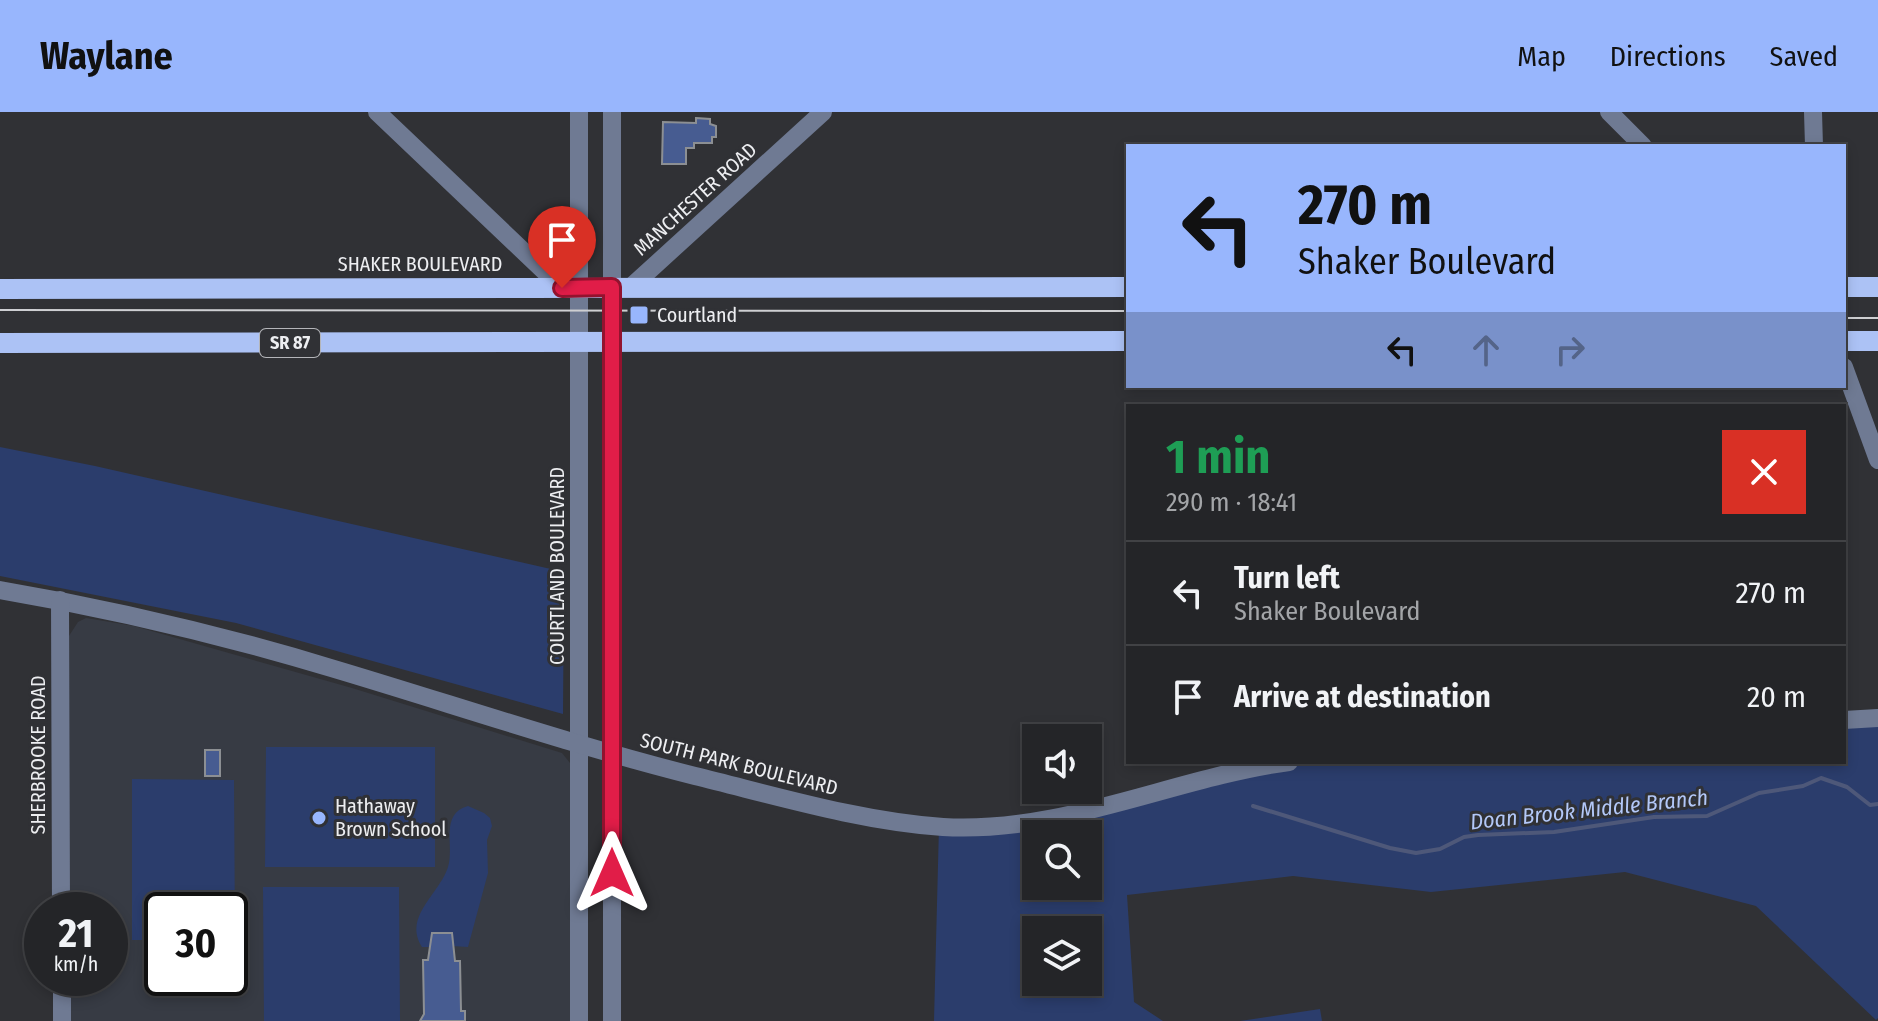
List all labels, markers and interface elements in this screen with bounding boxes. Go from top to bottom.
text: Waylane [40,33,173,79]
text: Map [1517,40,1566,73]
text: Directions [1610,40,1726,73]
text: Saved [1770,40,1838,73]
street label: MANCHESTER ROAD [629,137,761,261]
text: 270 m [1298,172,1432,239]
icon: left [1166,176,1270,280]
pin [528,206,596,288]
icon: arrive [540,218,584,262]
text: Shaker Boulevard [1298,240,1556,284]
street label: SHAKER BOULEVARD [338,252,502,276]
place label: Courtland [657,303,737,327]
marker: Courtland [628,304,650,326]
icon: left [1380,328,1424,372]
icon: ahead [1464,328,1508,372]
icon: right [1548,328,1592,372]
road number: SR 87 [260,329,320,357]
text: 1 min [1166,428,1271,486]
button: close [1722,430,1806,514]
street label: COURTLAND BOULEVARD [545,467,569,665]
text: 290 m · 18:41 [1166,487,1297,518]
text: Turn left [1234,560,1340,596]
icon: left [1166,571,1210,615]
text: 270 m [1735,575,1806,611]
text: Shaker Boulevard [1234,596,1420,627]
icon: arrive [1166,675,1210,719]
street label: SHERBROOKE ROAD [26,676,50,834]
text: Arrive at destination [1234,679,1491,715]
text: 20 m [1747,679,1806,715]
map controls [1022,724,1102,996]
button: sound [1022,724,1102,804]
street label: SOUTH PARK BOULEVARD [638,728,840,800]
water label: Doan Brook Middle Branch [1469,784,1709,835]
place label: Hathaway Brown School [335,794,447,841]
marker: Hathaway Brown School [310,809,328,827]
button: search [1022,820,1102,900]
position arrow [570,831,654,915]
speed limit sign: 30 [144,892,248,996]
text: 21 [59,910,93,958]
button: layers [1022,916,1102,996]
text: km/h [54,952,98,976]

